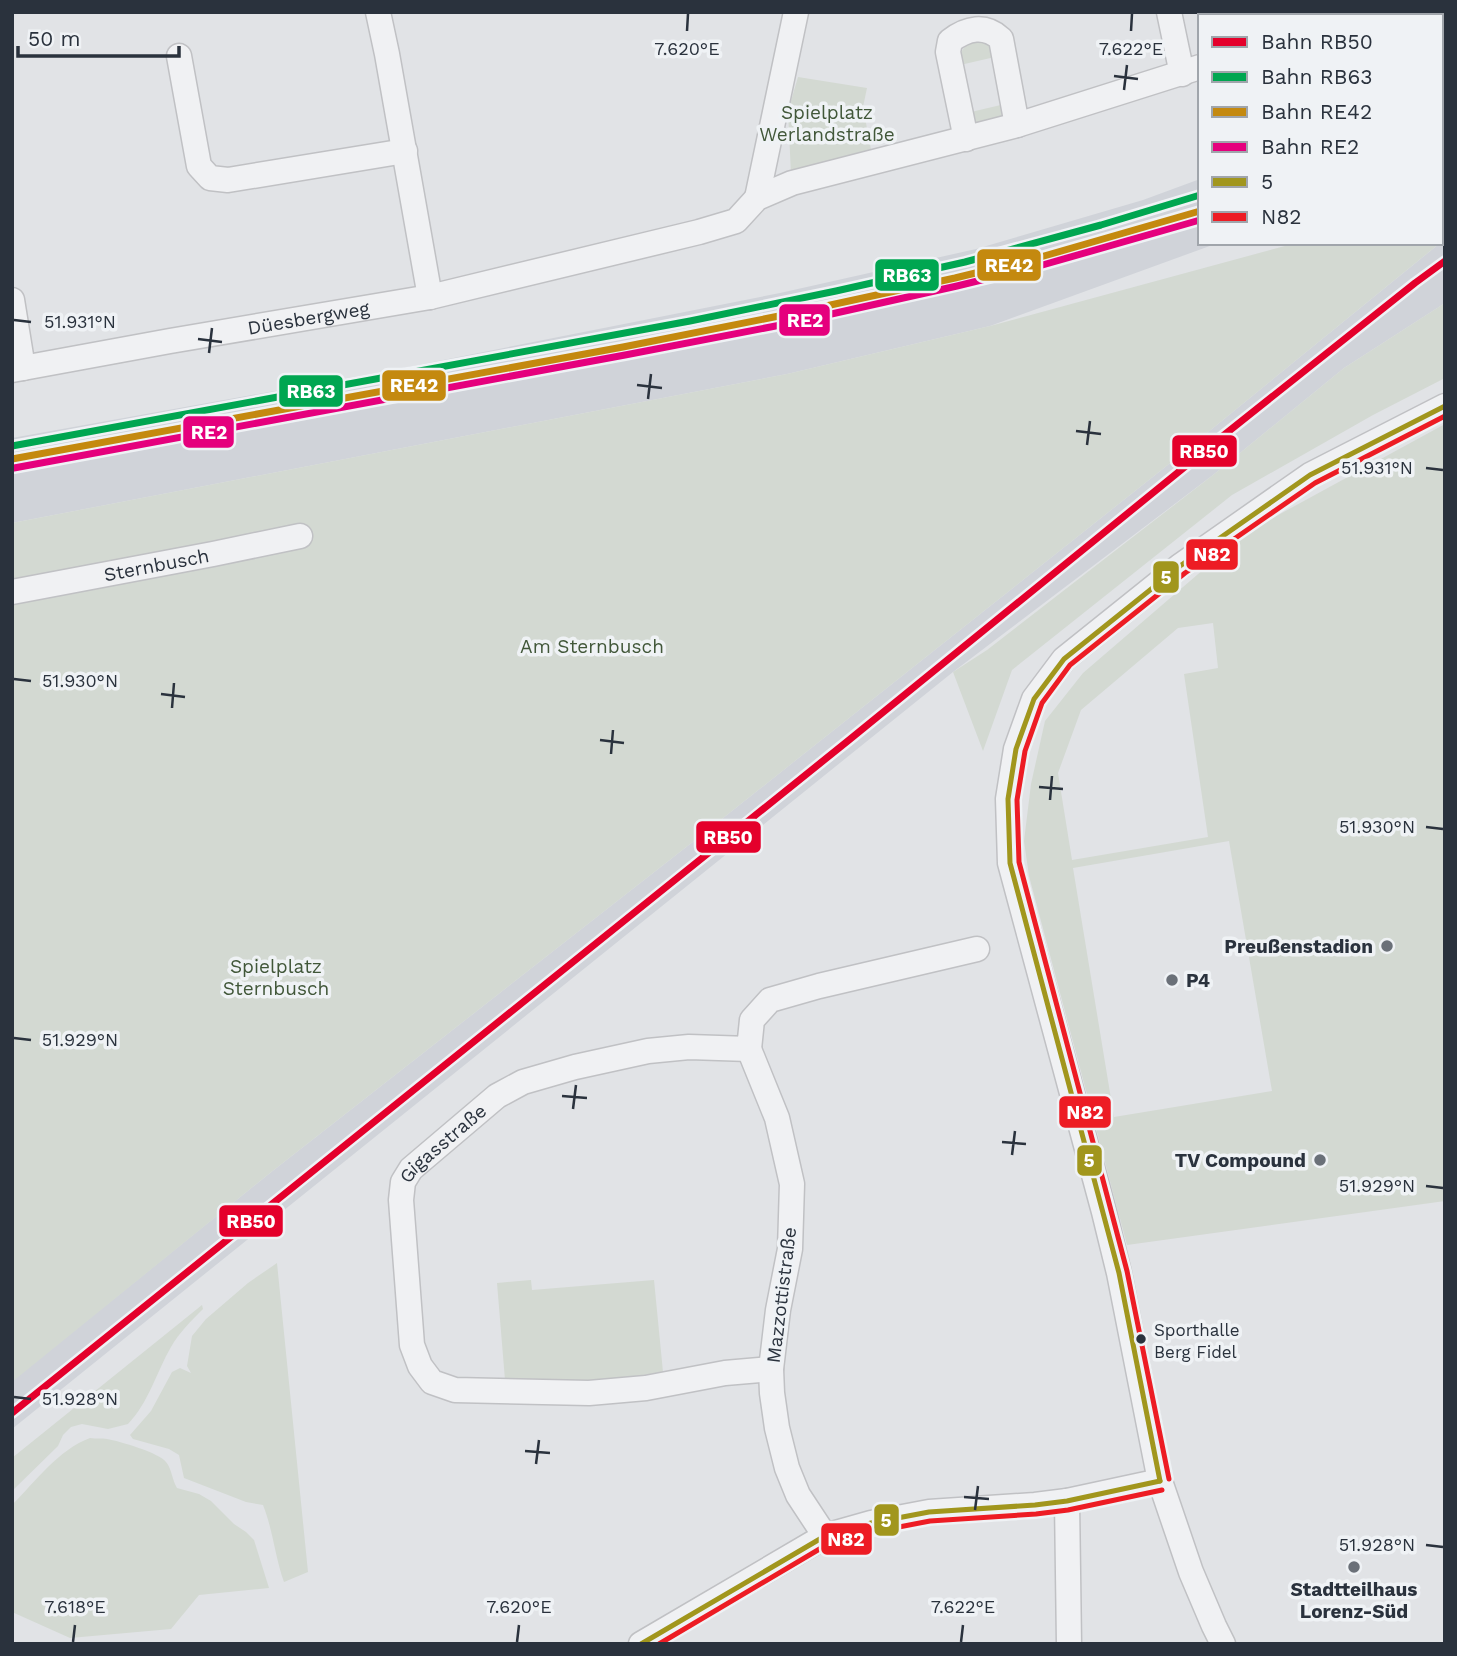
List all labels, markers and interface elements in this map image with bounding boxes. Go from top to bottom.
scale bar [18,14,178,58]
legend [1198,14,1443,245]
text: 50 m [28,26,80,51]
text: Bahn RB50 [1261,29,1373,54]
text: 7.620°E [654,38,720,59]
text: 7.622°E [1099,38,1163,59]
text: Bahn RB63 [1261,64,1372,89]
text: Bahn RE42 [1261,99,1372,124]
park label: Spielplatz Werlandstraße [759,101,895,146]
text: Bahn RE2 [1261,134,1359,159]
text: 5 [1261,169,1273,194]
text: N82 [1261,204,1302,229]
line badge: RE42 [976,248,1042,282]
text: RE42 [985,254,1033,277]
line badge: RB63 [874,258,940,292]
text: RB63 [882,264,932,287]
street label: Düesbergweg [246,296,372,340]
line badge: RE2 [778,303,831,337]
text: RE2 [787,309,823,332]
text: 51.931°N [44,311,116,332]
line badge: RE42 [381,369,447,402]
line badge: RB63 [278,374,344,408]
text: RE42 [390,374,438,397]
text: RB63 [286,380,336,403]
line badge: RE2 [182,415,235,449]
text: RE2 [191,421,227,444]
line badge: RB50 [1171,434,1238,468]
text: RB50 [1179,440,1229,463]
text: 51.931°N [1341,457,1413,478]
line badge: N82 [1185,538,1239,571]
text: N82 [1193,543,1231,566]
street label: Sternbusch [102,544,211,586]
line badge: 5 [1152,560,1180,594]
text: 5 [1160,566,1172,589]
park label: Am Sternbusch [520,635,664,658]
text: 51.930°N [42,670,118,691]
text: 51.930°N [1339,816,1415,837]
line badge: RB50 [695,820,762,854]
text: RB50 [703,826,753,849]
place label: Preußenstadion [1224,935,1373,958]
marker: Preußenstadion [1379,938,1395,954]
park label: Spielplatz Sternbusch [223,955,329,1000]
place label: P4 [1186,969,1210,992]
marker: P4 [1164,972,1180,988]
text: 51.929°N [42,1029,118,1050]
line badge: N82 [1058,1095,1112,1129]
street label: Gigasstraße [394,1099,491,1187]
text: N82 [1066,1101,1104,1124]
line badge: 5 [1076,1144,1103,1177]
text: 5 [1083,1149,1095,1172]
place label: TV Compound [1175,1149,1306,1172]
marker: TV Compound [1312,1152,1328,1168]
text: 51.929°N [1339,1175,1415,1196]
line badge: RB50 [218,1204,284,1238]
text: RB50 [226,1210,276,1233]
street label: Mazzottistraße [762,1226,801,1364]
place label: Sporthalle Berg Fidel [1154,1320,1240,1362]
marker: Sporthalle Berg Fidel [1134,1332,1148,1346]
text: 51.928°N [42,1388,118,1409]
line badge: 5 [873,1503,900,1537]
text: 5 [880,1509,892,1532]
line badge: N82 [820,1522,873,1556]
text: N82 [827,1528,865,1551]
text: 51.928°N [1339,1534,1415,1555]
marker: Stadtteilhaus Lorenz-Süd [1346,1559,1362,1575]
place label: Stadtteilhaus Lorenz-Süd [1291,1578,1417,1623]
text: 7.618°E [44,1596,106,1617]
text: 7.620°E [486,1596,552,1617]
text: 7.622°E [931,1596,995,1617]

